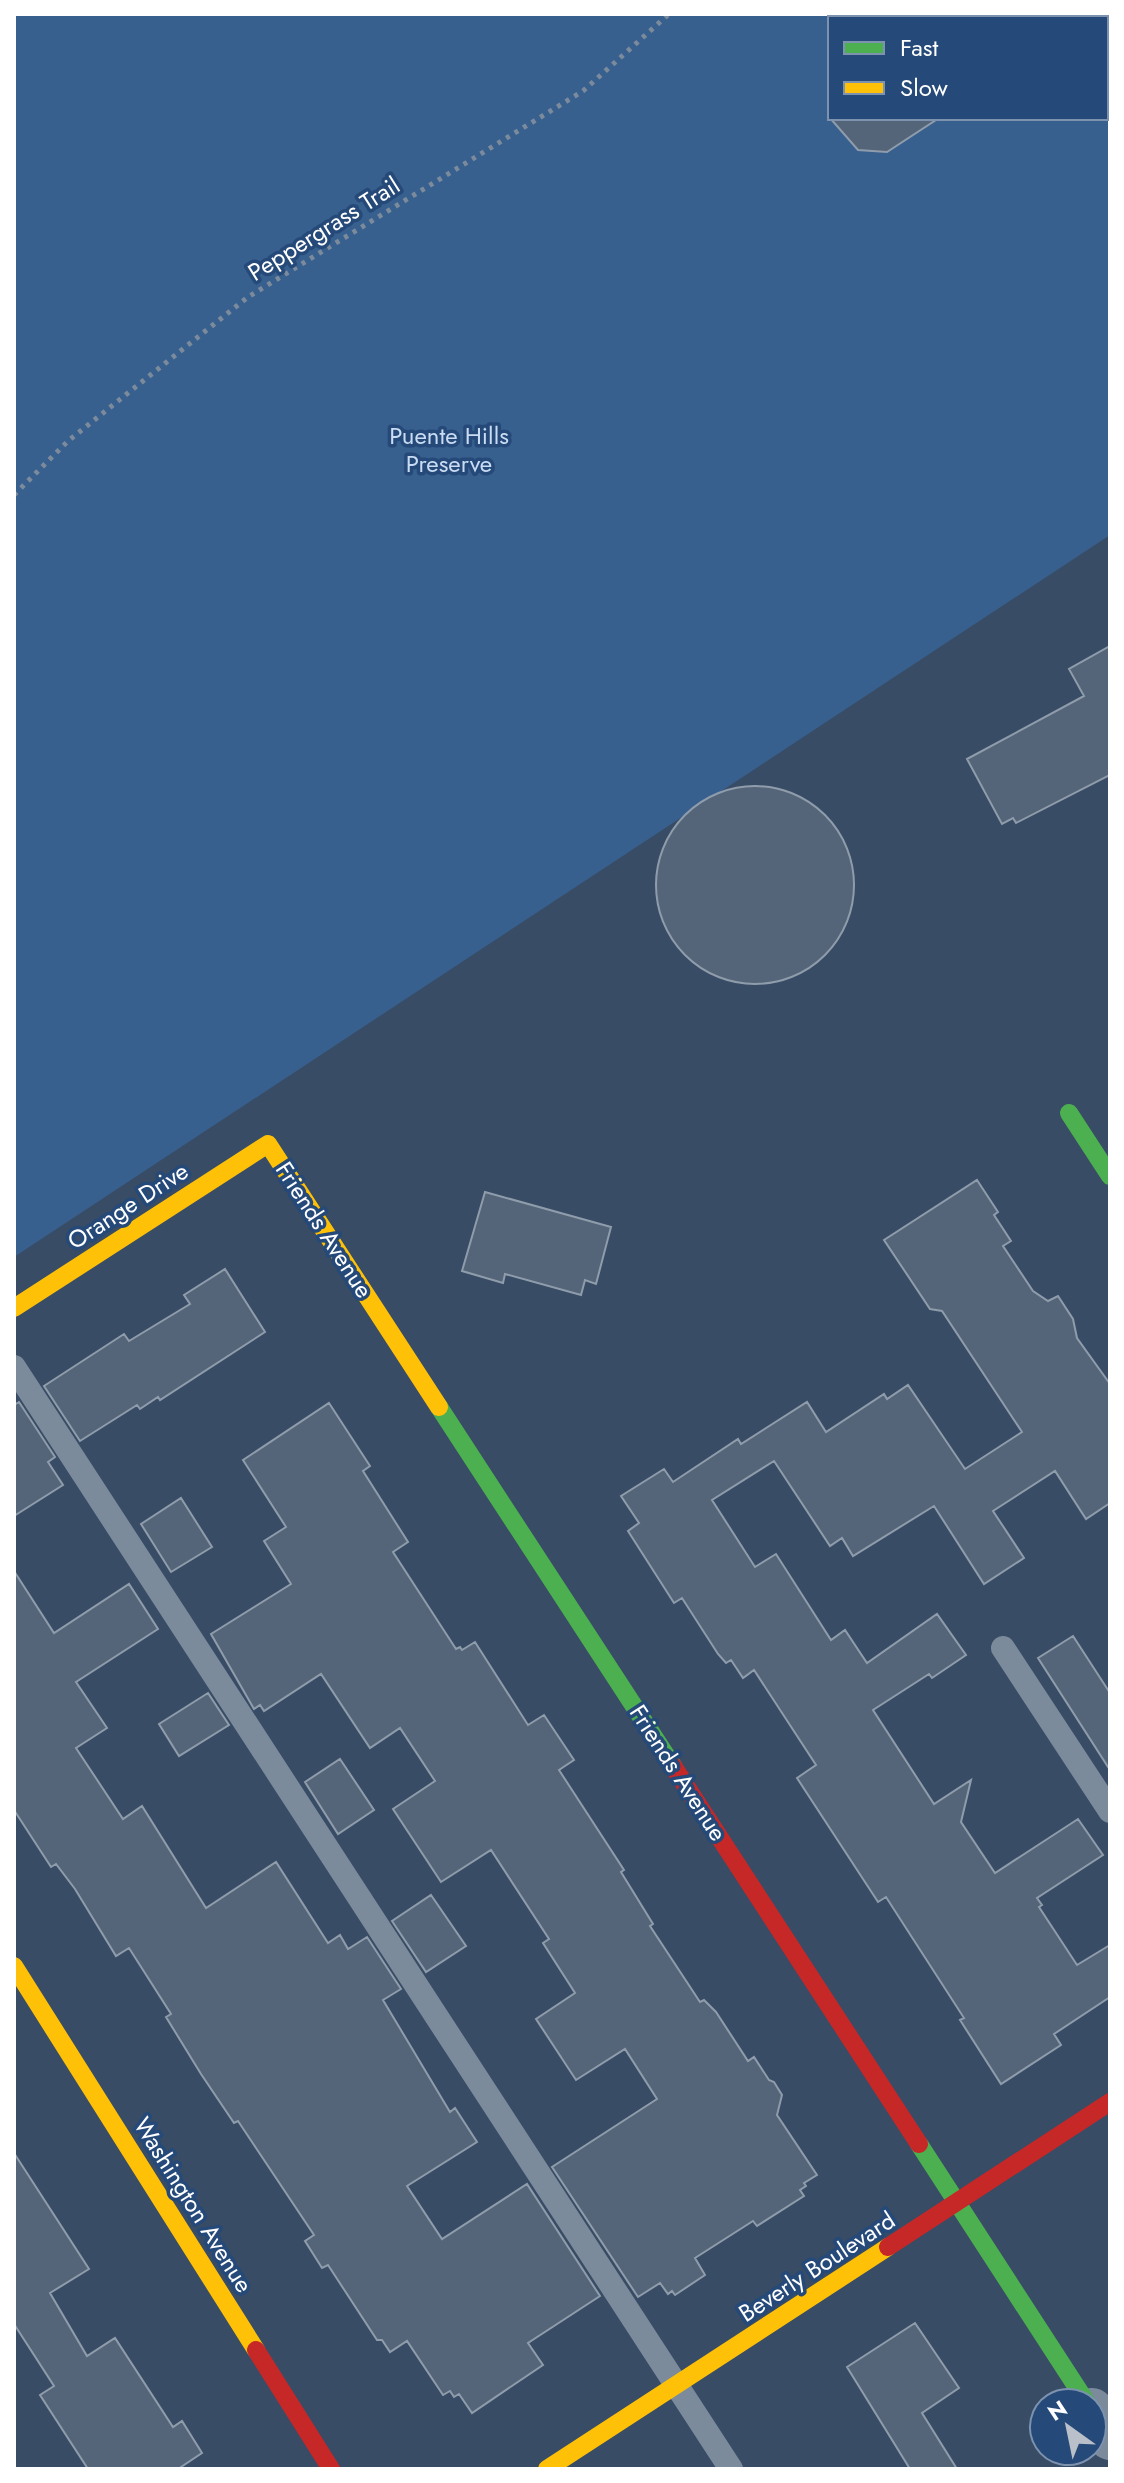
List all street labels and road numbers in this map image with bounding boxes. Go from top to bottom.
street label: Peppergrass Trail [241,168,406,289]
street label: Orange Drive [60,1153,195,1258]
street label: Friends Avenue [267,1155,382,1305]
street label: Friends Avenue [621,1698,736,1848]
street label: Washington Avenue [125,2110,262,2299]
street label: Beverly Boulevard [732,2203,902,2330]

